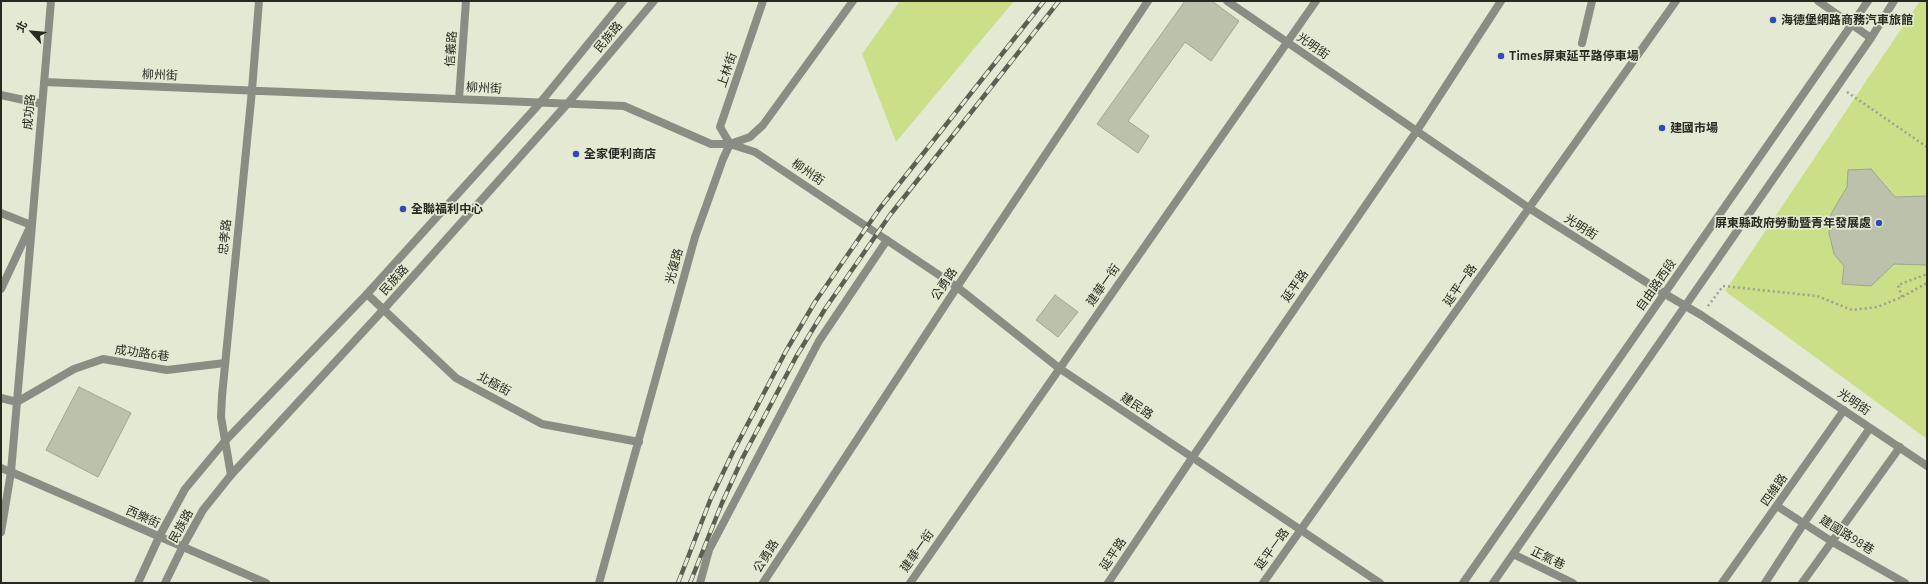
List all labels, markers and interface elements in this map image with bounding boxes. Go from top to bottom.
north arrow [12,12,52,52]
place label: 海德堡網路商務汽車旅館 [1781,13,1913,27]
marker: 海德堡網路商務汽車旅館 [1768,15,1778,25]
text: 北 [13,19,29,34]
street label: 民族路 [591,19,625,55]
street label: 光明街 [1294,30,1332,62]
street label: 信義路 [443,31,459,67]
place label: Times屏東延平路停車場 [1509,49,1639,63]
street label: 上林街 [714,51,740,89]
marker: Times屏東延平路停車場 [1496,51,1506,61]
street label: 柳州街 [142,67,178,83]
street label: 柳州街 [466,80,502,96]
street label: 成功路 [20,93,38,131]
place label: 建國市場 [1670,121,1718,135]
marker: 建國市場 [1657,123,1667,133]
place label: 全家便利商店 [584,147,656,161]
marker: 全家便利商店 [571,149,581,159]
street label: 柳州街 [789,156,827,188]
place label: 全聯福利中心 [411,202,483,216]
marker: 全聯福利中心 [398,204,408,214]
street label: 光明街 [1562,211,1600,243]
place label: 屏東縣政府勞動暨青年發展處 [1715,216,1871,230]
street label: 忠孝路 [216,218,234,256]
marker: 屏東縣政府勞動暨青年發展處 [1874,218,1884,228]
street label: 光復路 [662,247,686,285]
street label: 自由路西段 [1633,256,1679,314]
street label: 建華一街 [1083,261,1123,309]
street label: 延平一路 [1440,261,1480,309]
street label: 民族路 [377,262,411,298]
street label: 公勇路 [928,265,960,303]
street label: 延平路 [1279,267,1311,305]
street label: 成功路6巷 [114,342,170,364]
street label: 北極街 [475,369,513,399]
street label: 光明街 [1835,386,1873,418]
street label: 建民路 [1118,390,1156,422]
street label: 四維路 [1758,471,1790,509]
street label: 西樂街 [124,503,162,531]
street label: 民族路 [166,507,196,545]
street label: 建國路98巷 [1817,513,1877,557]
street label: 延平一路 [1252,525,1292,573]
street label: 建華一街 [897,527,937,575]
street label: 延平路 [1097,535,1129,573]
street label: 公勇路 [750,537,782,575]
street label: 正氣巷 [1529,544,1567,572]

